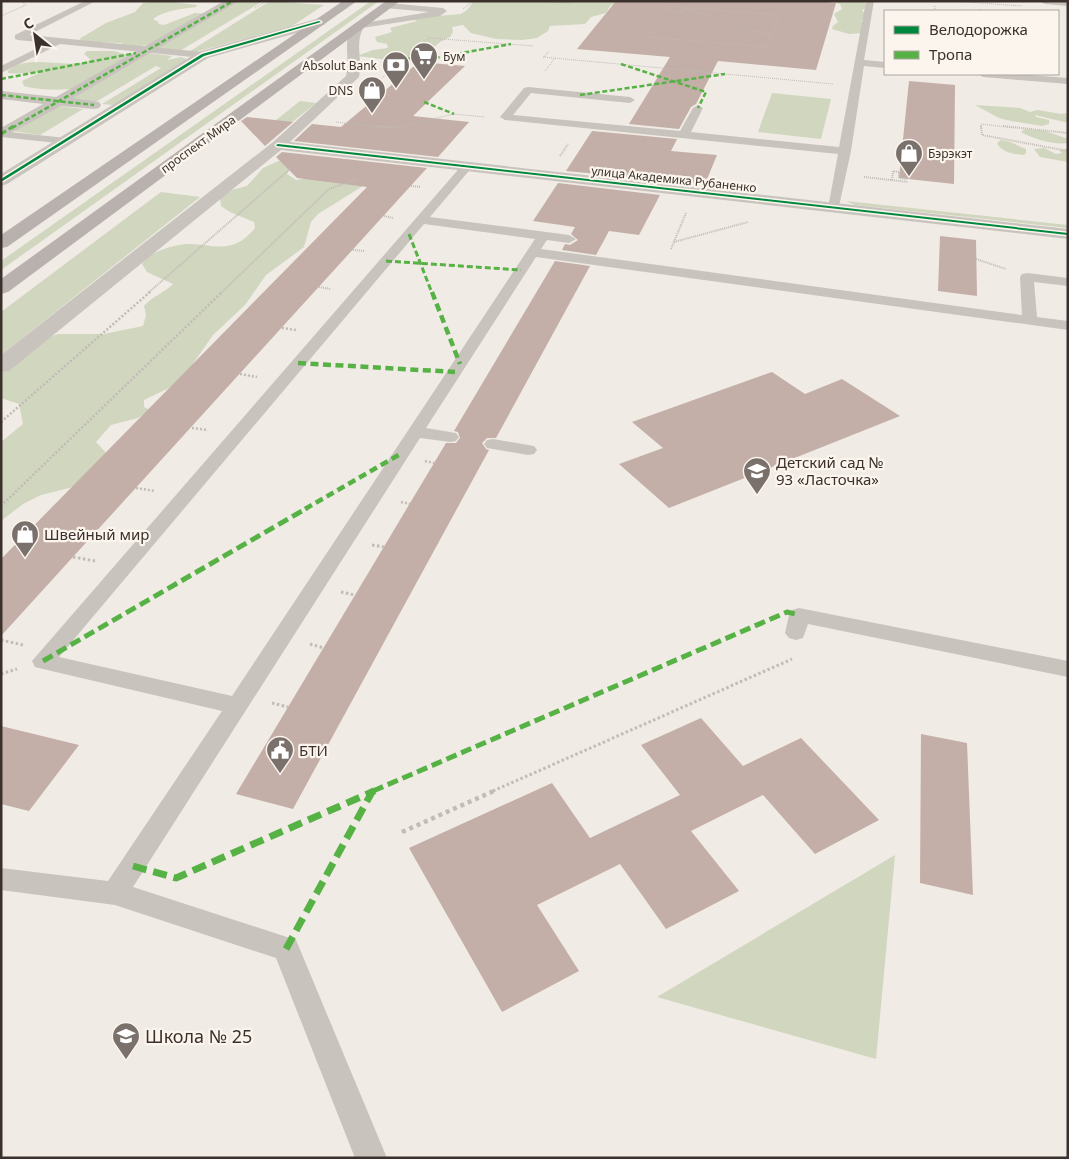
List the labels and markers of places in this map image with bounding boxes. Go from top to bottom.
supermarket icon: Бум [409,41,439,80]
place label: Бум [443,48,466,65]
bank icon: Absolut Bank [381,50,411,89]
place label: Absolut Bank [303,57,378,74]
shop icon: DNS [357,75,387,114]
place label: DNS [329,82,353,99]
shop icon: Бэрэкэт [894,138,924,177]
place label: Бэрэкэт [928,145,973,162]
place label: Детский сад № 93 «Ласточка» [776,452,884,489]
school or university icon: Детский сад № 93 «Ласточка» [742,456,772,495]
shop icon: Швейный мир [10,519,40,558]
place label: Швейный мир [44,524,149,544]
public building icon: БТИ [265,735,295,774]
place label: БТИ [299,740,328,760]
school or university icon: Школа № 25 [111,1021,141,1060]
place label: Школа № 25 [145,1024,252,1048]

